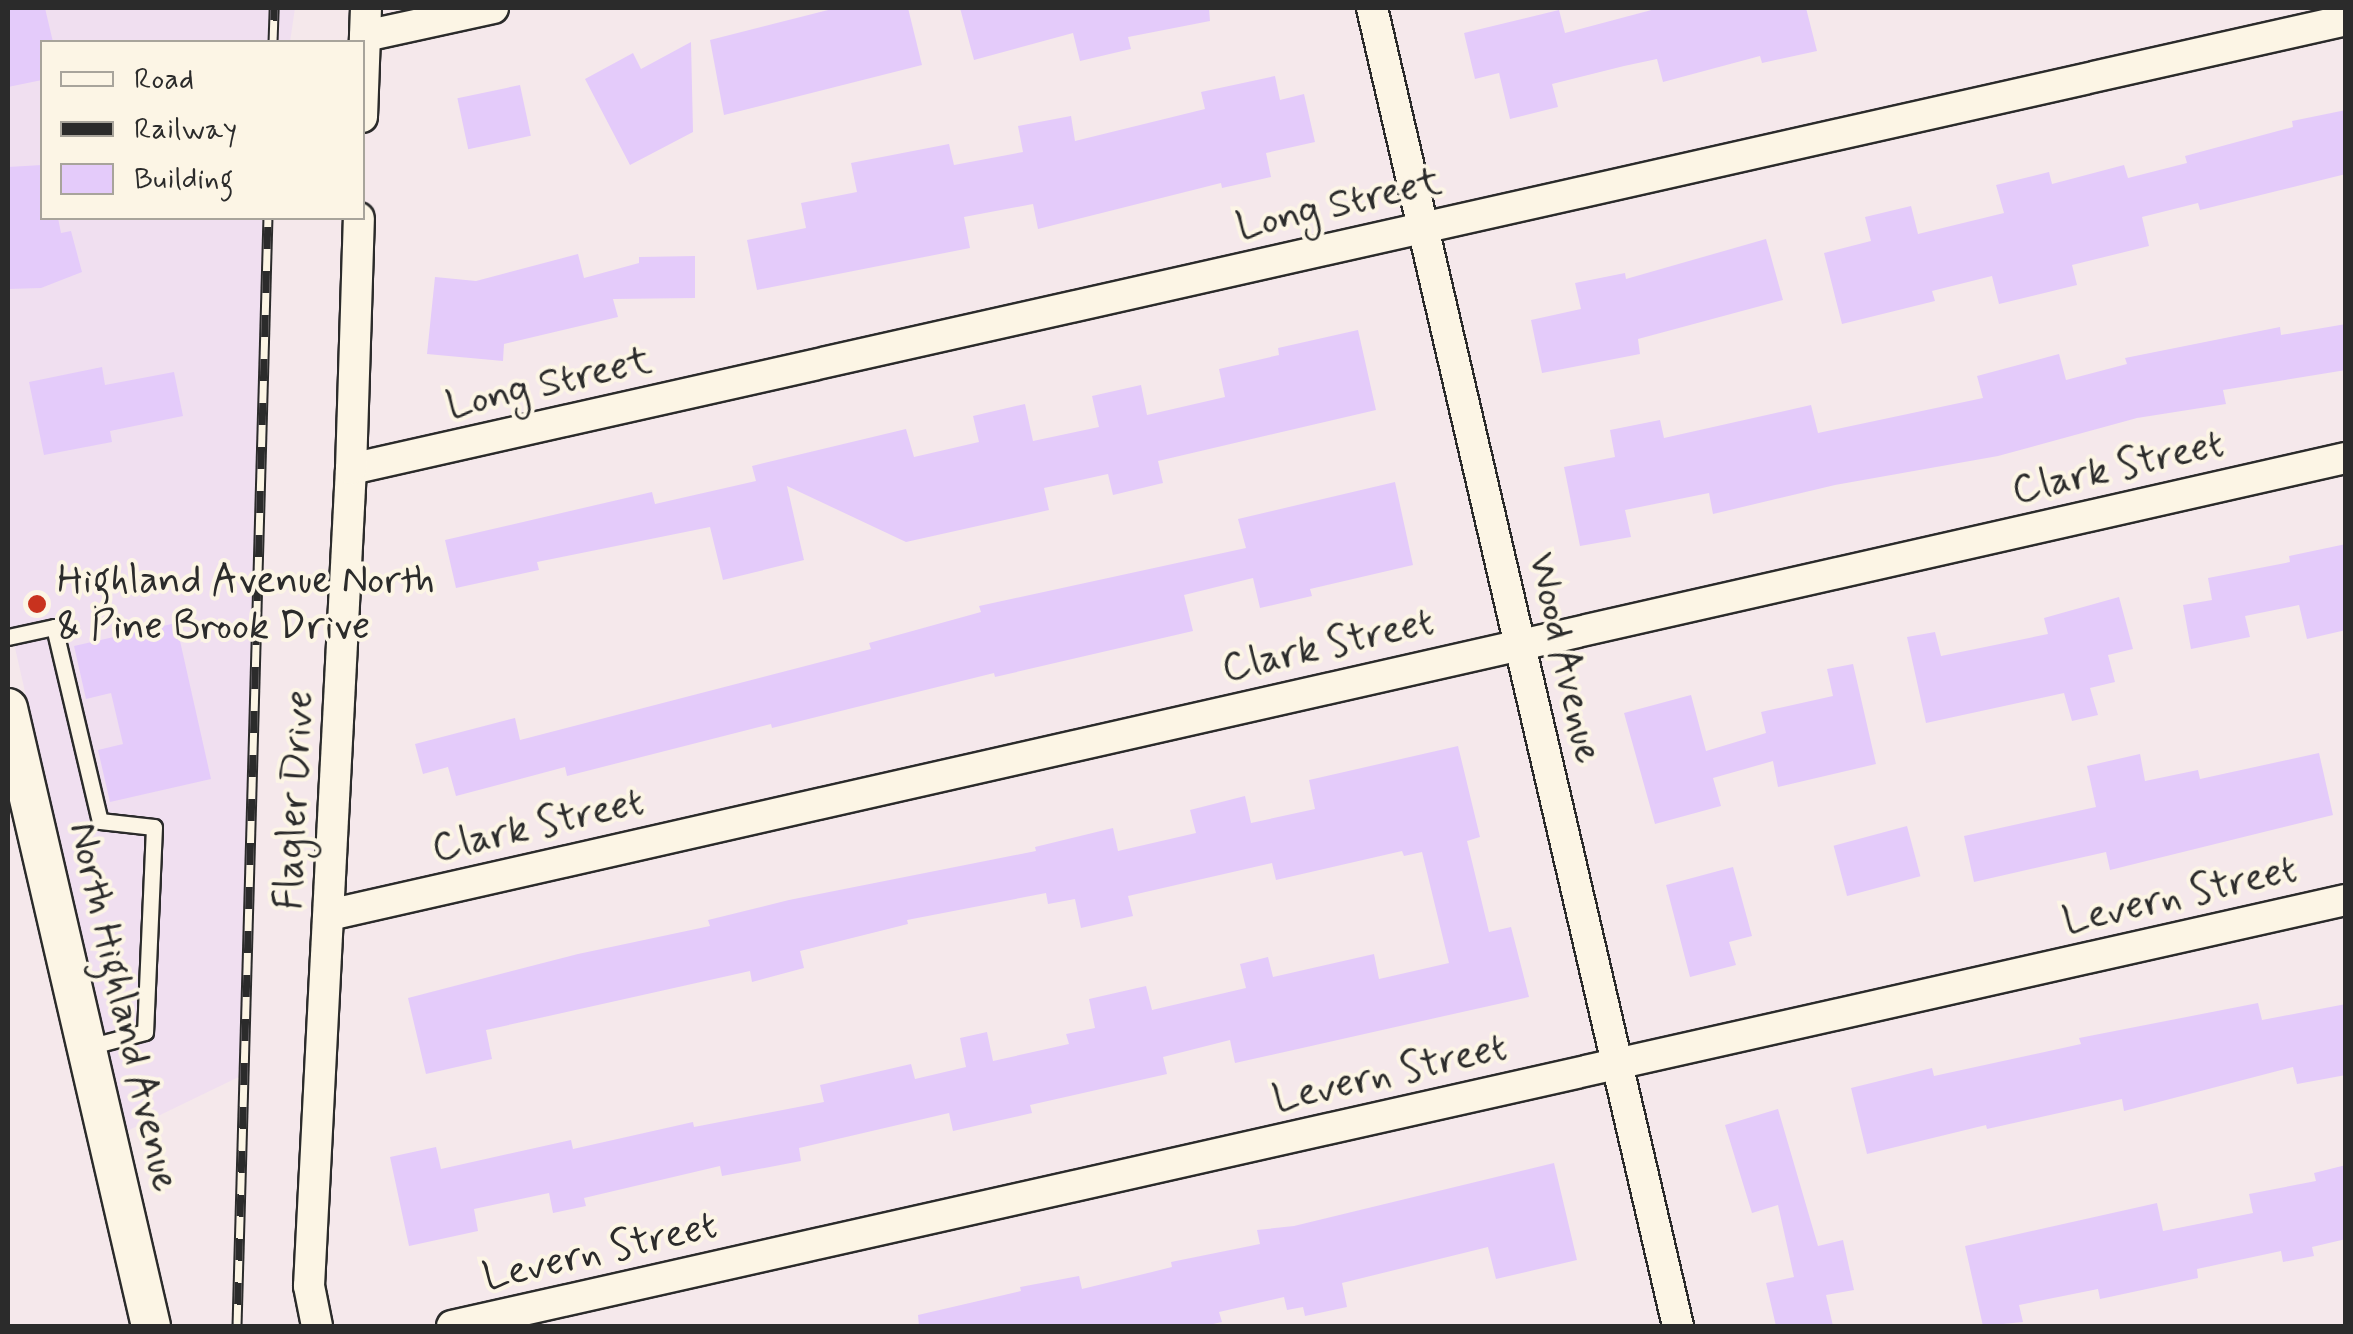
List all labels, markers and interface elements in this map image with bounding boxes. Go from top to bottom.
legend [40,40,365,220]
text: Road [134,60,194,99]
text: Railway [134,110,237,149]
street label: Long Street [1232,158,1446,252]
text: Building [134,160,233,199]
street label: Long Street [442,337,656,431]
street label: Clark Street [2004,420,2232,516]
street label: Wood Avenue [1515,543,1613,773]
place label: Highland Avenue North & Pine Brook Drive [57,557,441,651]
marker: Highland Avenue North & Pine Brook Drive [26,593,48,615]
street label: Clark Street [1214,598,1442,694]
street label: Flagler Drive [265,691,325,909]
street label: Clark Street [424,778,652,874]
street label: North Highland Avenue [56,814,190,1200]
street label: Levern Street [2055,845,2305,947]
street label: Levern Street [1265,1023,1515,1125]
street label: Levern Street [475,1201,725,1303]

